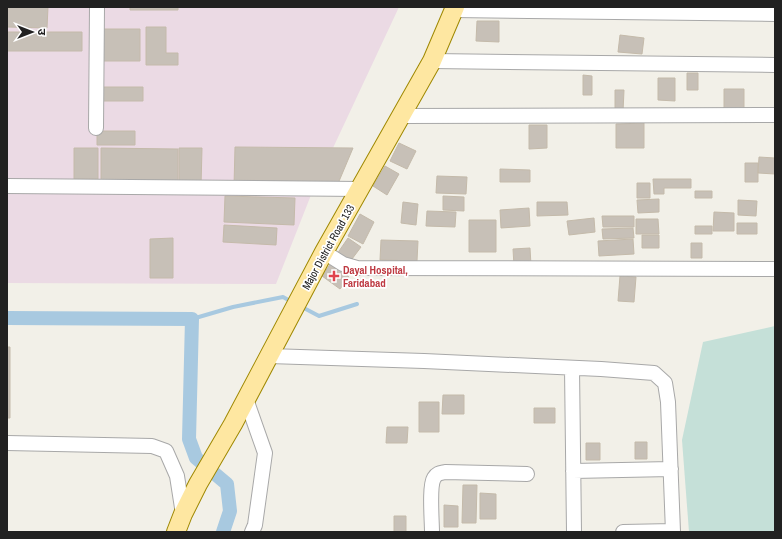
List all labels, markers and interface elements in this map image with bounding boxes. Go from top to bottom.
north arrow [12,12,52,52]
text: उ [35,29,49,36]
street label: Major District Road 133 [299,202,357,292]
place label: Dayal Hospital, Faridabad [343,263,408,290]
marker: Dayal Hospital, Faridabad [328,270,340,282]

